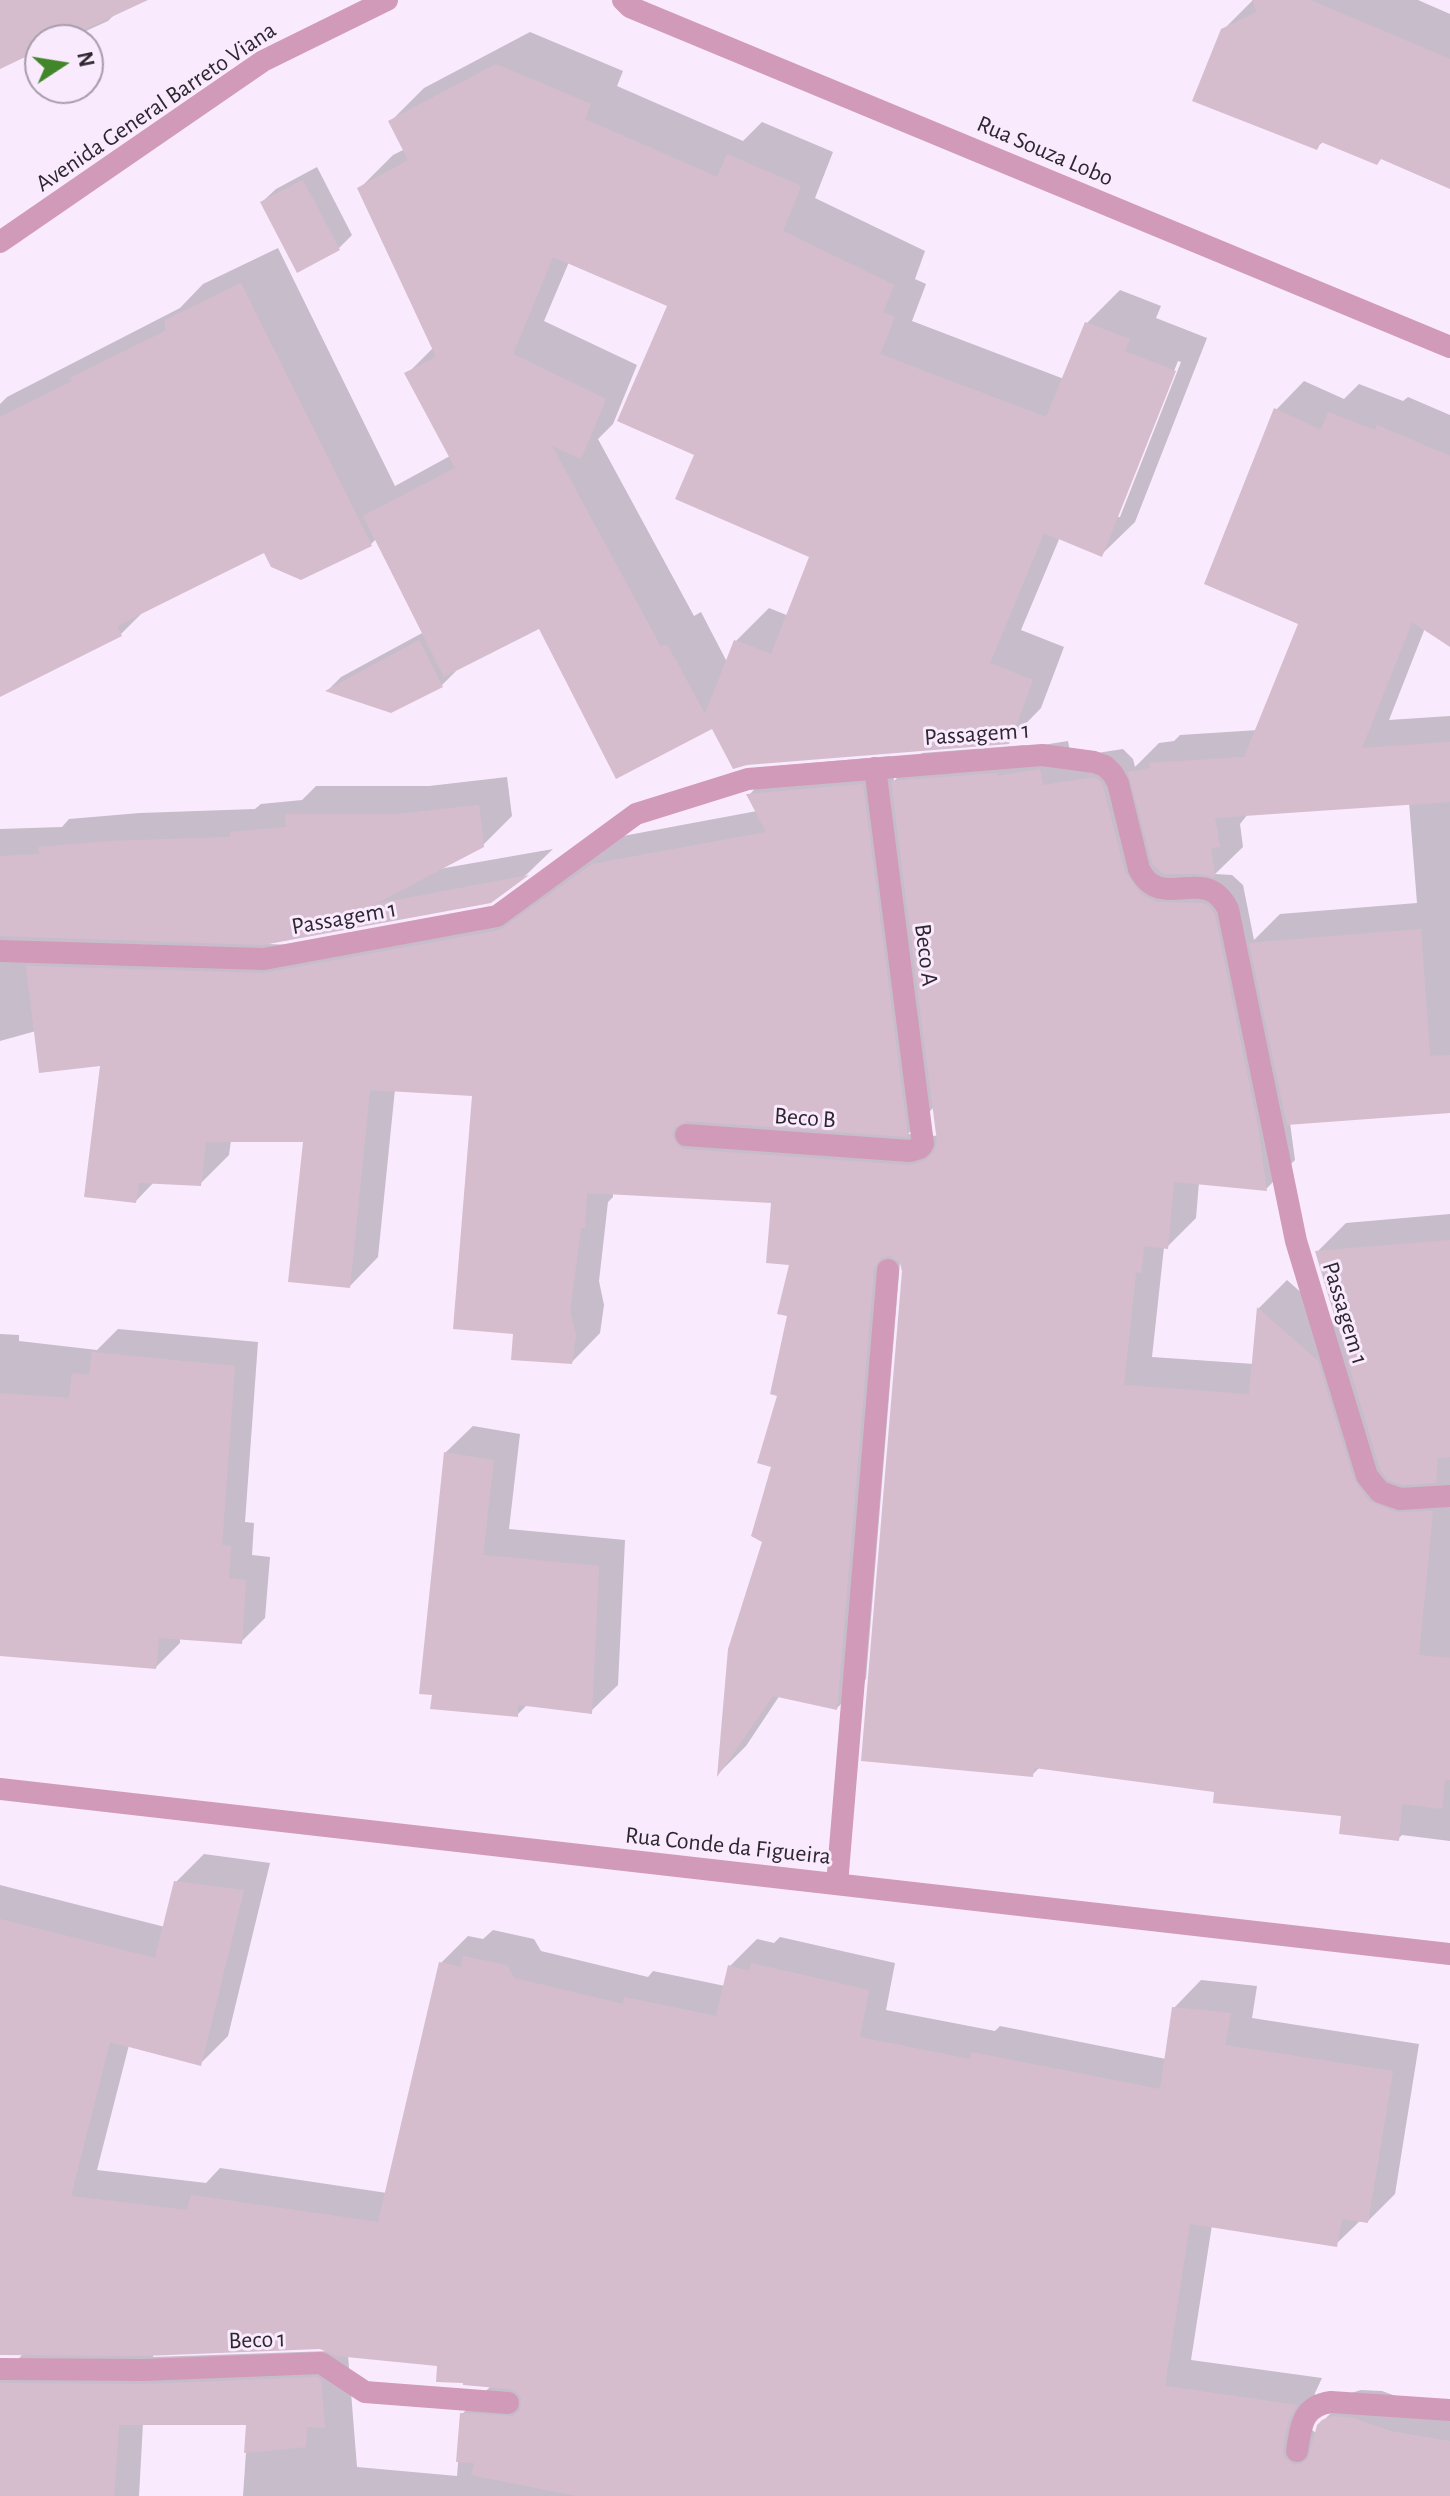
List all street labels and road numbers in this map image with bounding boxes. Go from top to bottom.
street label: Avenida General Barreto Viana [30,16,282,198]
street label: Rua Souza Lobo [972,109,1118,193]
street label: Passagem 1 [923,716,1031,752]
street label: Passagem 1 [289,895,399,941]
street label: Beco A [908,922,944,988]
street label: Beco B [773,1101,837,1135]
street label: Passagem 1 [1316,1258,1374,1368]
street label: Rua Conde da Figueira [624,1821,832,1871]
street label: Beco 1 [228,2325,286,2355]

